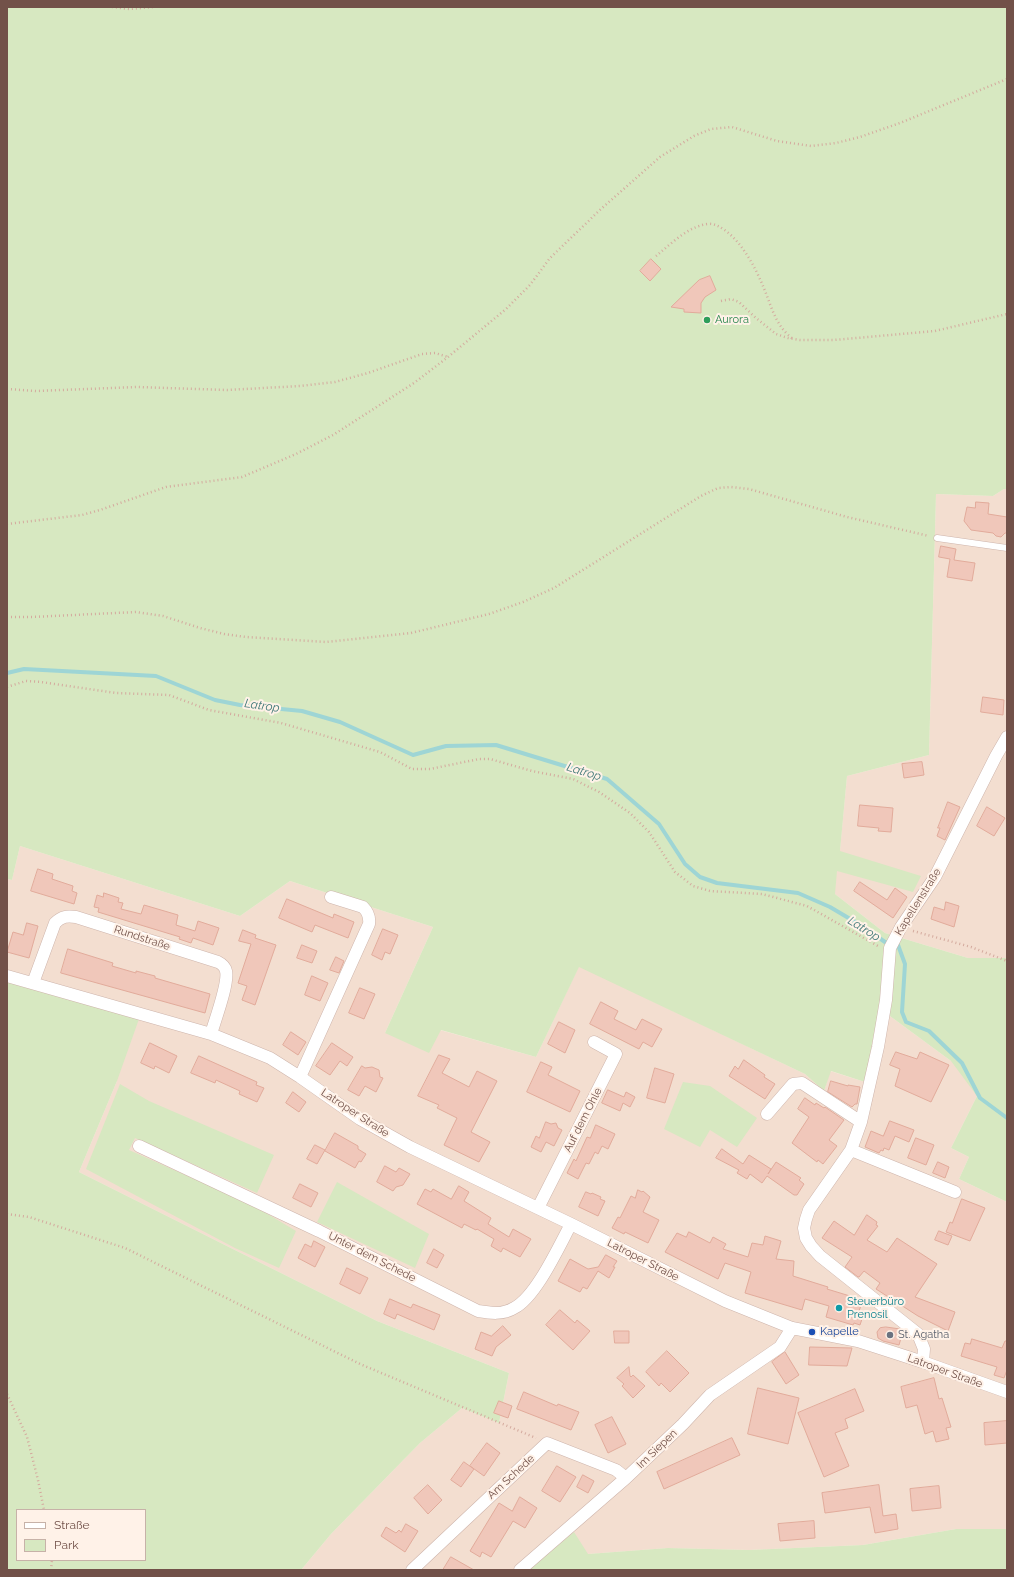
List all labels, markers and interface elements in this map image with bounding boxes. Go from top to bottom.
place label: Aurora [715,313,749,327]
marker: Aurora [702,315,712,325]
water label: Latrop [244,696,280,716]
water label: Latrop [565,760,603,784]
street label: Kapellenstraße [892,866,944,938]
water label: Latrop [845,914,883,944]
street label: Rundstraße [112,923,172,953]
street label: Latroper Straße [318,1086,392,1140]
street label: Auf dem Ohle [561,1086,605,1154]
street label: Unter dem Schede [326,1229,418,1285]
street label: Latroper Straße [605,1236,681,1284]
place label: Steuerbüro Prenosil [847,1295,904,1321]
marker: Steuerbüro Prenosil [834,1303,844,1313]
place label: Kapelle [820,1325,859,1339]
marker: Kapelle [807,1327,817,1337]
place label: St. Agatha [898,1328,949,1342]
marker: St. Agatha [885,1330,895,1340]
street label: Latroper Straße [906,1351,984,1391]
street label: Im Siepen [634,1427,680,1471]
street label: Am Schede [485,1452,537,1502]
legend [16,1509,146,1561]
text: Straße [54,1518,90,1532]
text: Park [54,1538,79,1552]

